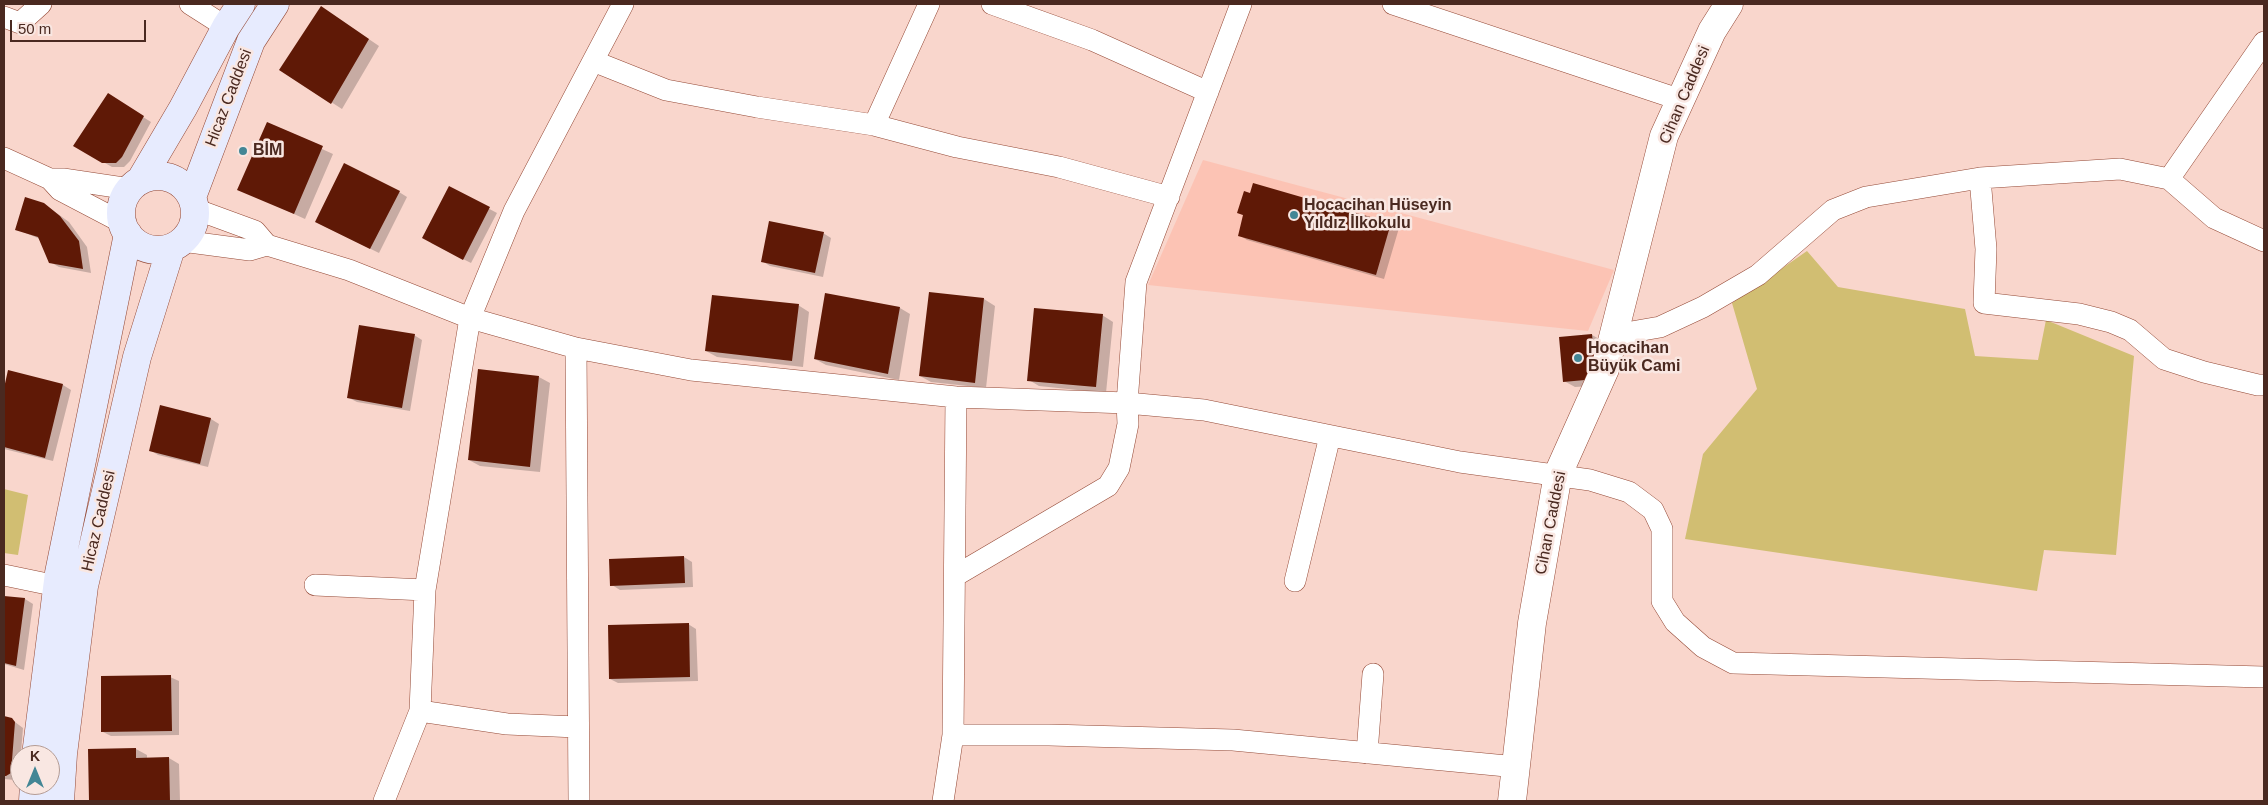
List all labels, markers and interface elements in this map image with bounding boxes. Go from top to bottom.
scale bar [12,10,149,42]
text: 50 m [18,20,51,37]
street label: Cihan Caddesi [1656,43,1714,147]
street label: Hicaz Caddesi [202,46,256,150]
place label: BİM [253,141,282,161]
marker: BİM [237,145,249,157]
place label: Hocacihan Hüseyin Yıldız İlkokulu [1304,196,1452,234]
marker: Hocacihan Hüseyin Yıldız İlkokulu [1288,209,1300,221]
place label: Hocacihan Büyük Cami [1588,339,1680,377]
marker: Hocacihan Büyük Cami [1572,352,1584,364]
street label: Hicaz Caddesi [78,469,120,573]
street label: Cihan Caddesi [1532,470,1570,576]
north arrow [10,745,60,795]
text: K [30,748,40,764]

